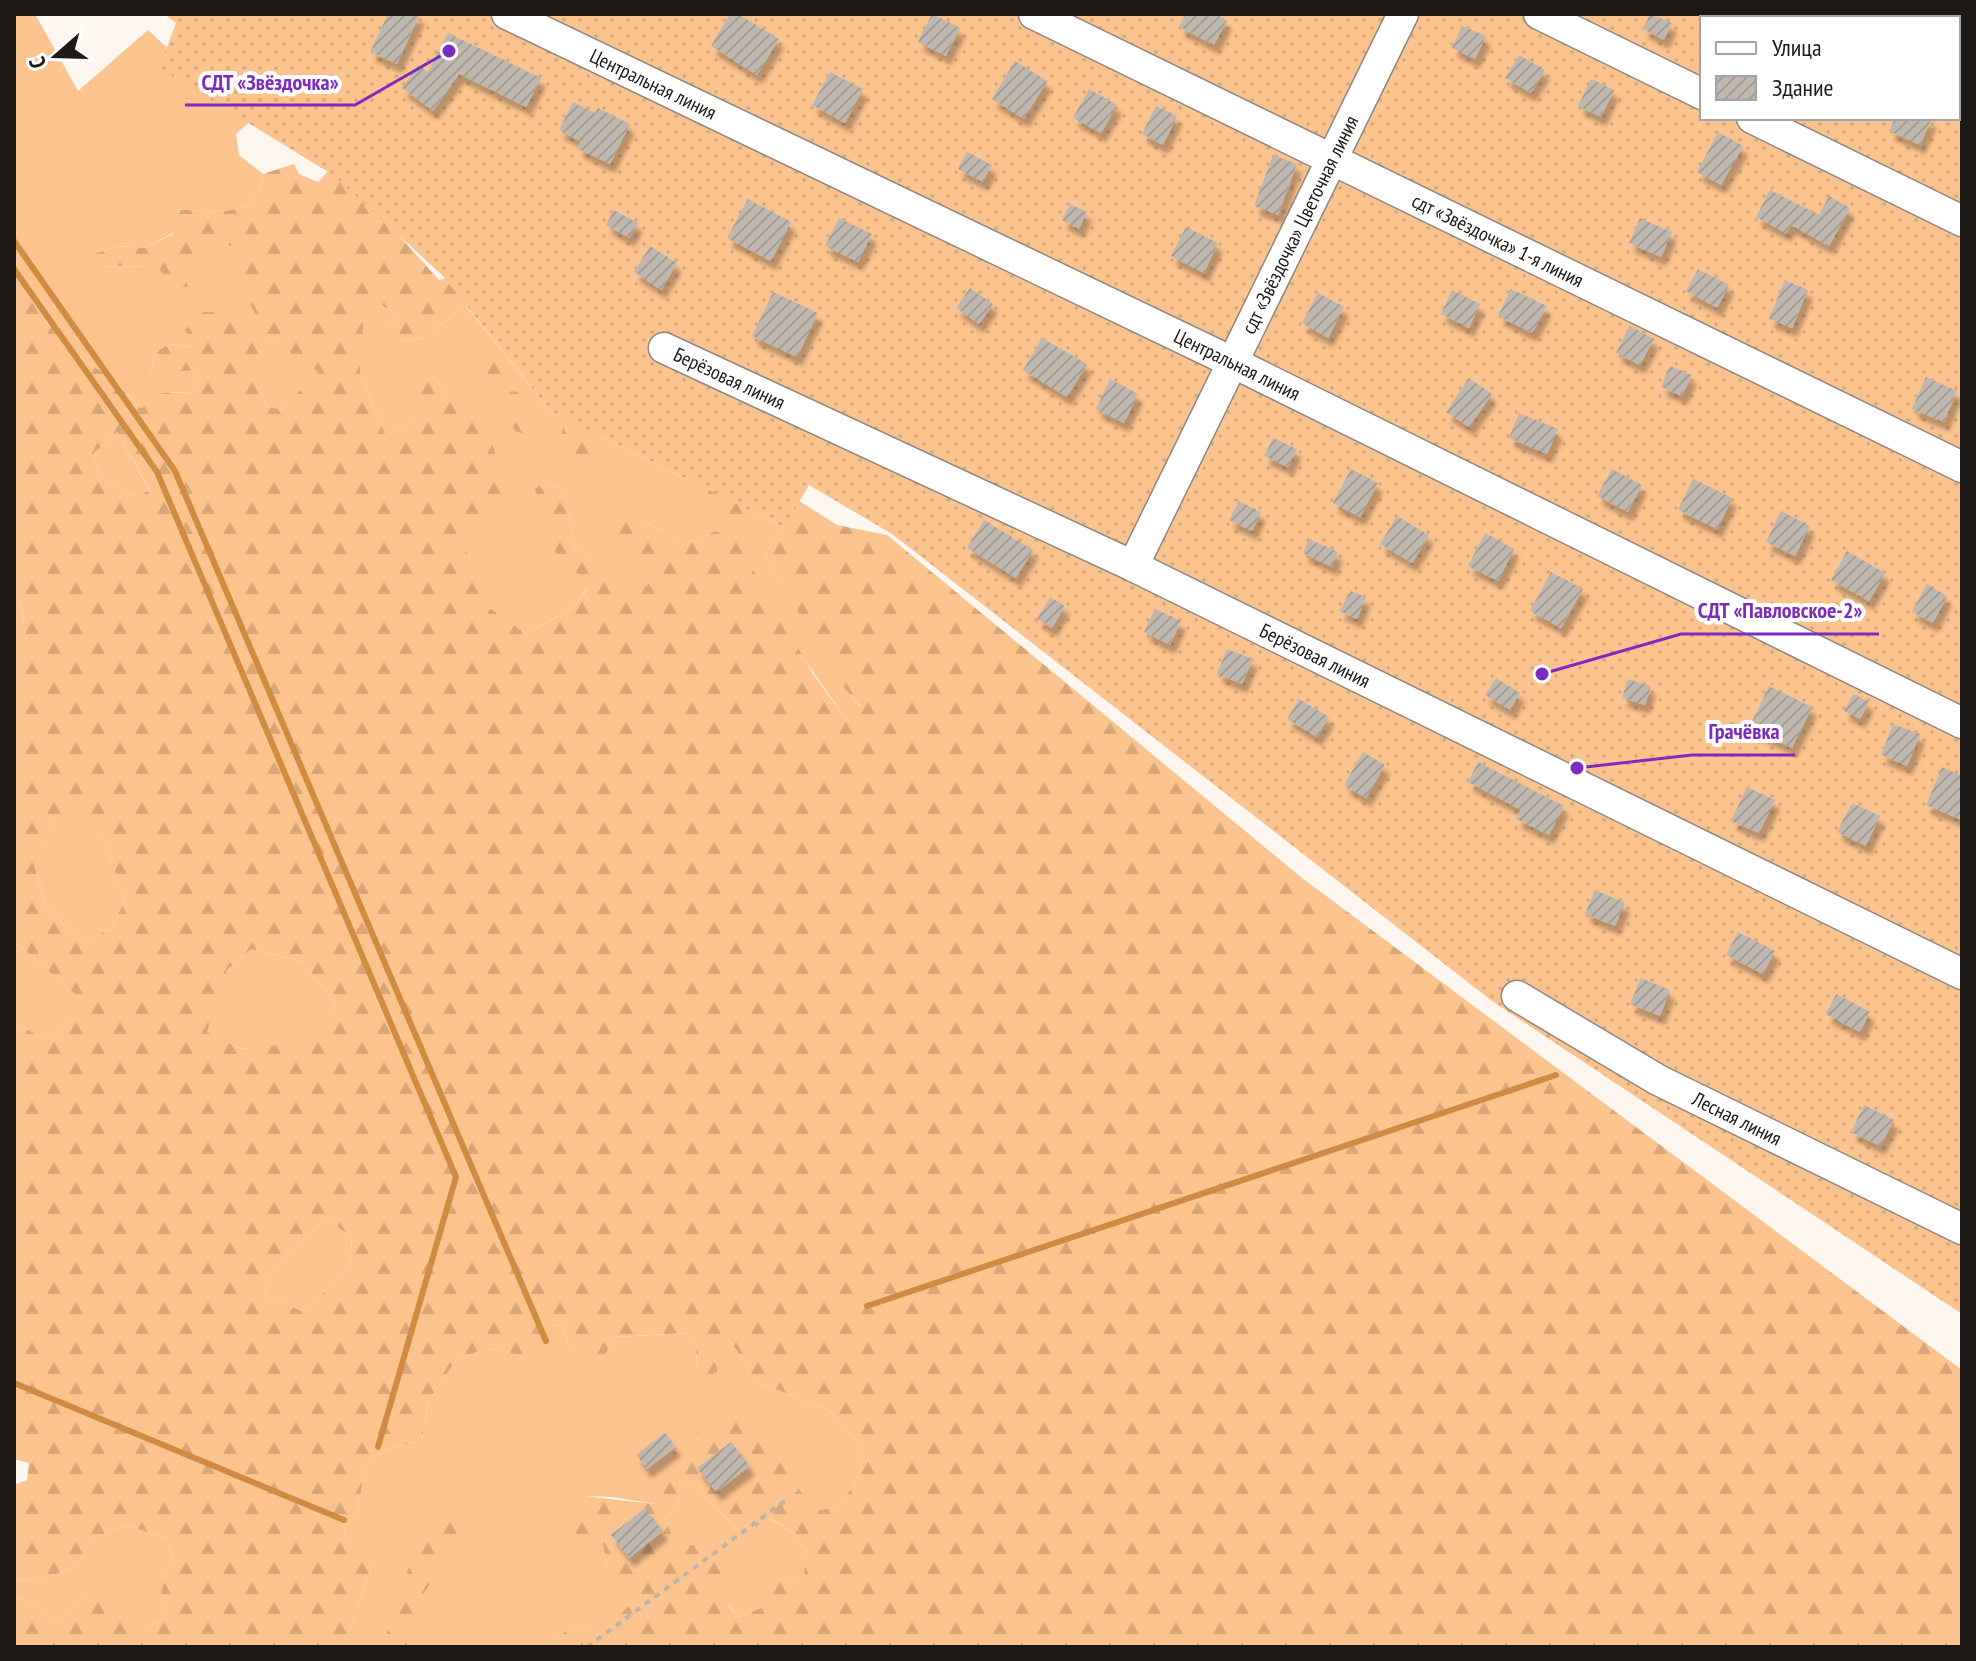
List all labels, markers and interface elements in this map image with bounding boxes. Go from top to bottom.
north arrow [16,16,96,96]
legend [1700,16,1960,120]
text: Улица [1772,32,1822,63]
street label: Центральная линия [586,43,721,126]
text: С [22,53,52,72]
callout: СДТ «Звёздочка» [185,59,355,105]
text: СДТ «Звёздочка» [201,68,339,96]
text: Здание [1772,72,1833,103]
street label: сдт «Звёздочка» Цветочная линия [1236,111,1364,338]
street label: сдт «Звёздочка» 1-я линия [1408,187,1588,293]
street label: Центральная линия [1170,323,1304,407]
street label: Берёзовая линия [669,341,789,415]
callout: СДТ «Павловское-2» [1681,588,1879,634]
text: СДТ «Павловское-2» [1698,596,1862,624]
street label: Берёзовая линия [1255,617,1375,694]
callout: Грачёвка [1692,709,1795,755]
text: Грачёвка [1708,717,1780,745]
street label: Лесная линия [1687,1085,1786,1151]

